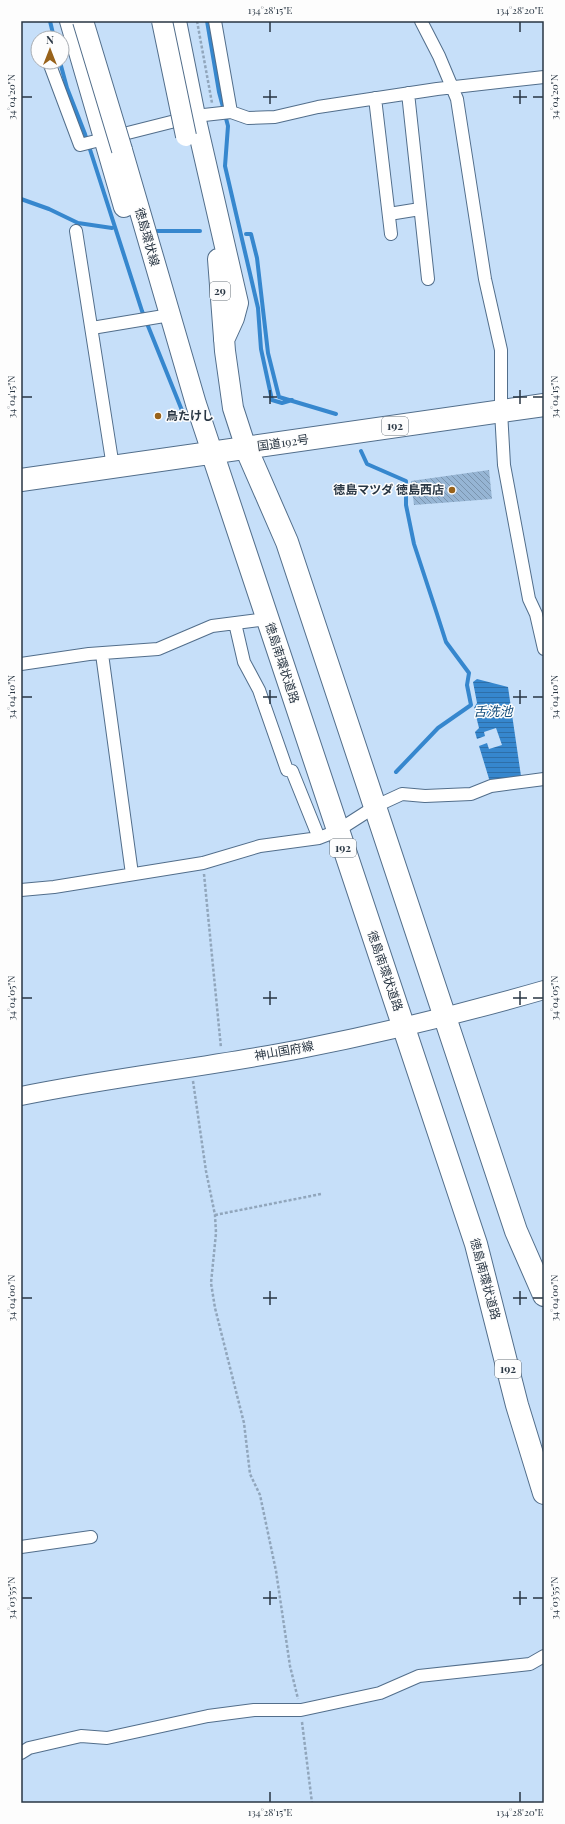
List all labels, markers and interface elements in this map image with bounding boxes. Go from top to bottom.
text: 134°28'15"E [248,3,292,17]
text: 134°28'20"E [496,3,544,17]
north arrow [30,30,70,70]
text: N [46,32,54,47]
text: 34°04'20"N [4,74,18,120]
text: 34°04'20"N [547,74,561,120]
street label: 徳島環状線 [132,206,164,268]
road number: 29 [210,282,230,300]
text: 34°04'15"N [4,376,18,418]
text: 34°04'15"N [547,376,561,418]
place label: 鳥たけし [166,407,214,423]
marker: 鳥たけし [153,411,163,421]
road number: 192 [382,417,408,435]
street label: 国道192号 [256,430,310,454]
place label: 徳島マツダ 徳島西店 [333,481,444,497]
marker: 徳島マツダ 徳島西店 [447,485,457,495]
street label: 徳島南環状道路 [262,620,304,705]
text: 34°04'10"N [4,675,18,719]
text: 34°04'10"N [547,675,561,719]
water label: 舌洗池 [473,702,514,719]
road number: 192 [330,839,356,857]
street label: 徳島南環状道路 [365,928,407,1013]
text: 34°04'05"N [4,976,18,1020]
text: 34°04'05"N [547,976,561,1020]
street label: 神山国府線 [253,1037,315,1063]
street label: 徳島南環状道路 [467,1236,505,1321]
text: 34°04'00"N [4,1275,18,1321]
text: 34°04'00"N [547,1275,561,1321]
road number: 192 [495,1360,521,1378]
text: 34°03'55"N [4,1577,18,1619]
text: 34°03'55"N [547,1577,561,1619]
text: 134°28'15"E [248,1805,292,1819]
text: 134°28'20"E [496,1805,544,1819]

